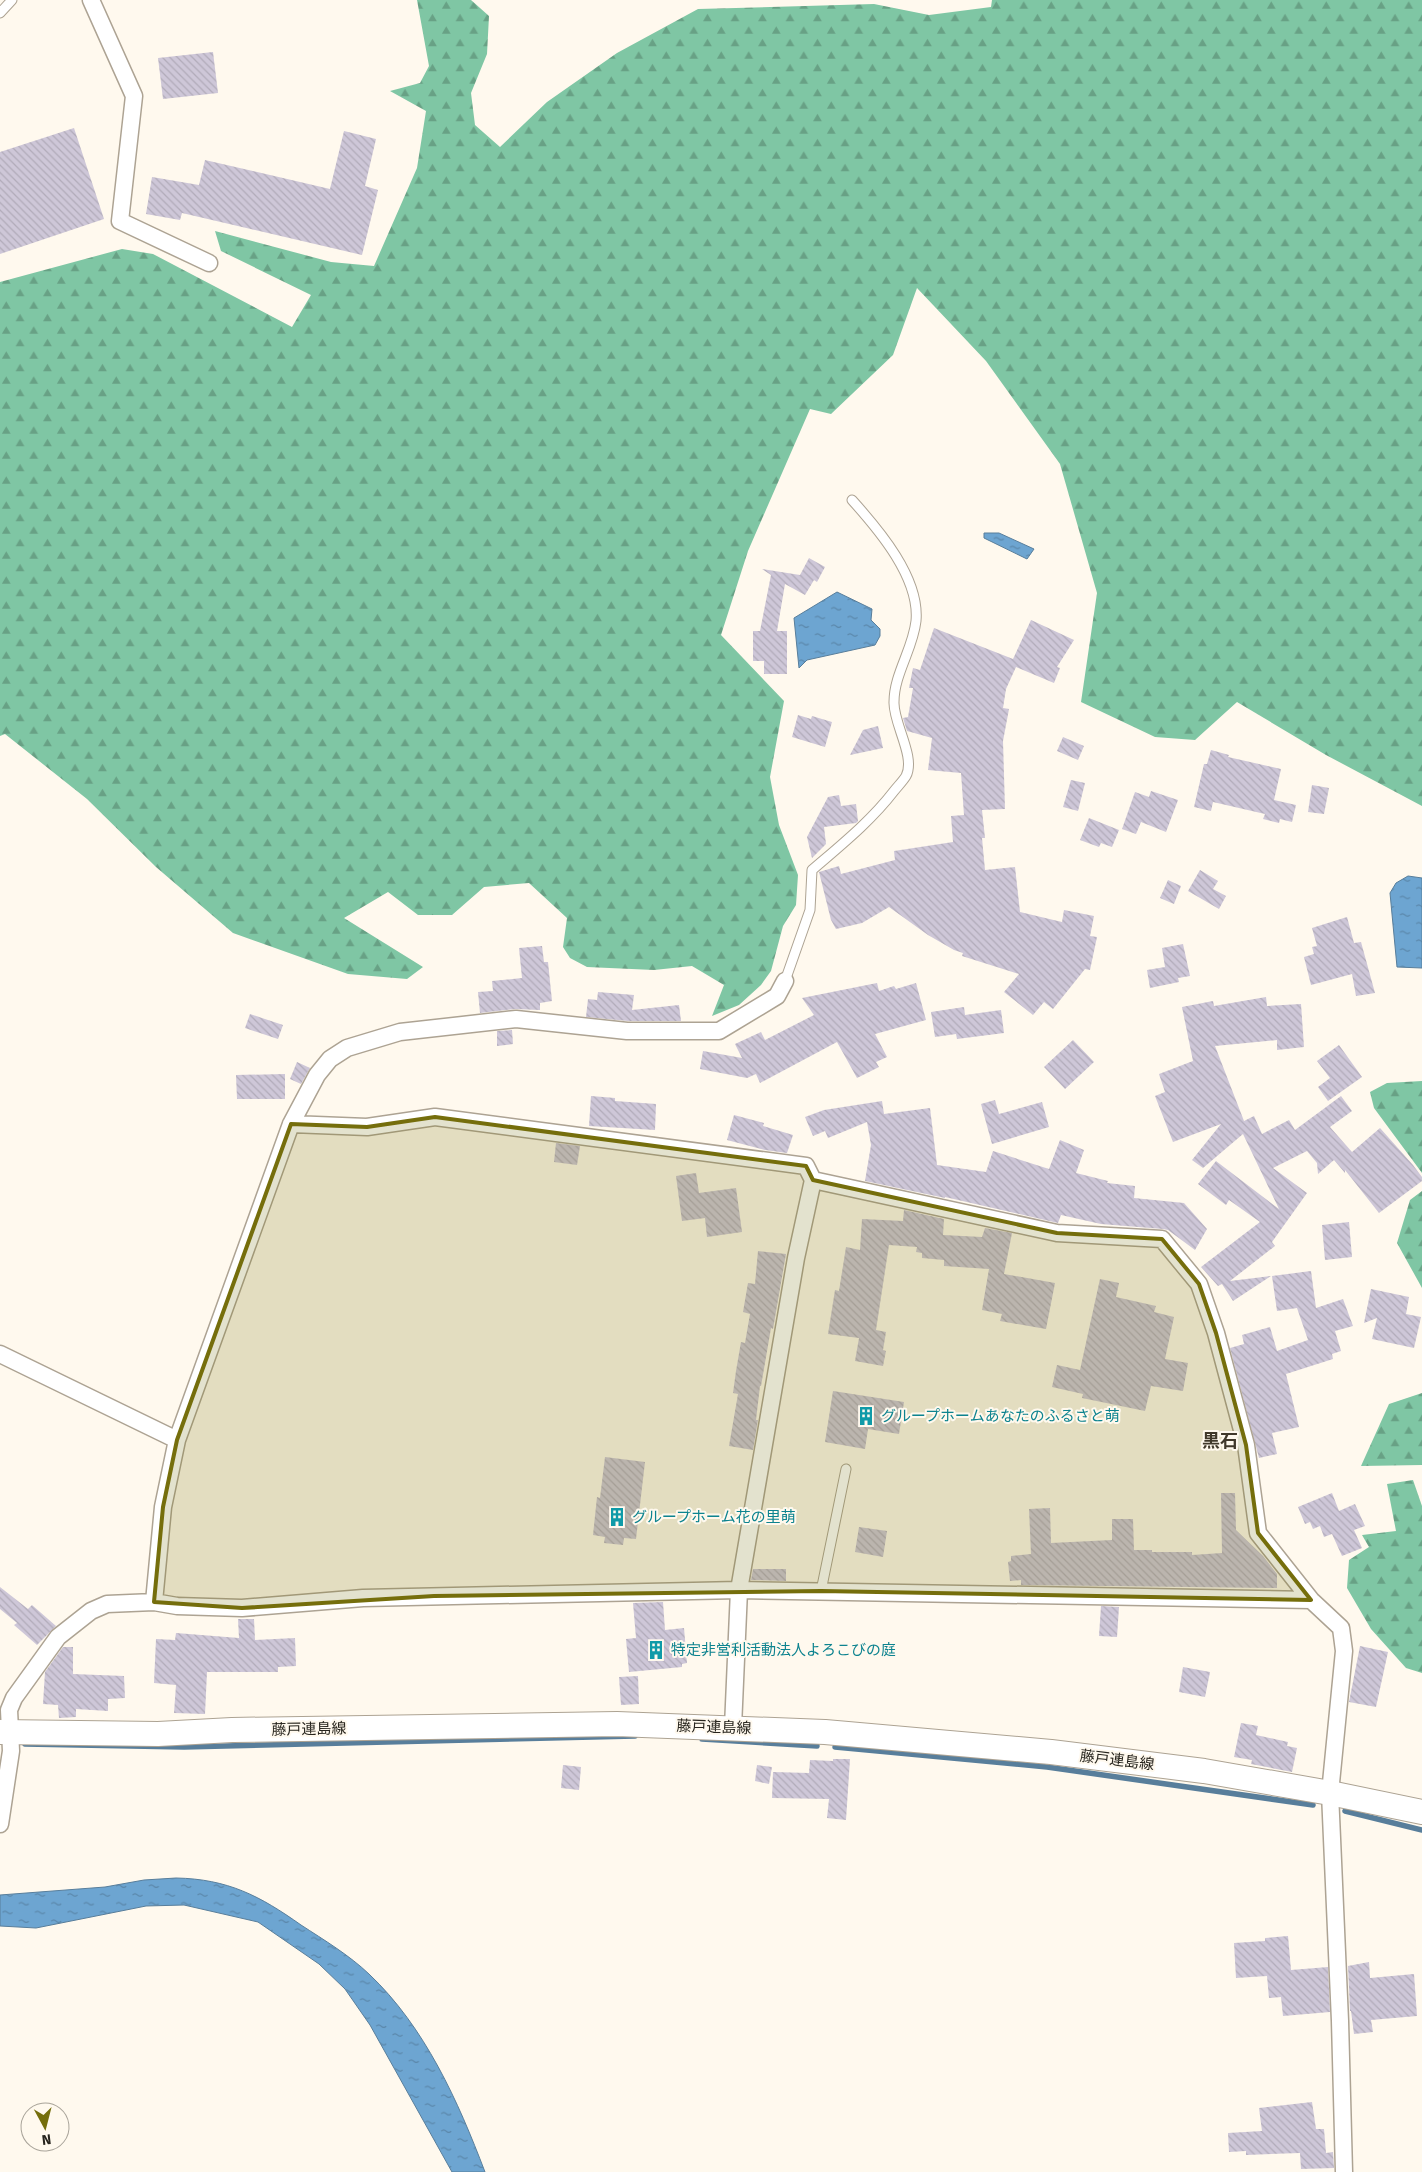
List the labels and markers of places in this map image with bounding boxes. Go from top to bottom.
building icon: グループホームあなたのふるさと萌 [855,1405,877,1427]
place label: グループホームあなたのふるさと萌 [881,1407,1120,1425]
building icon: グループホーム花の里萌 [606,1506,628,1528]
place label: グループホーム花の里萌 [632,1508,796,1526]
building icon: 特定非営利活動法人よろこびの庭 [645,1639,667,1661]
place label: 特定非営利活動法人よろこびの庭 [671,1641,896,1659]

